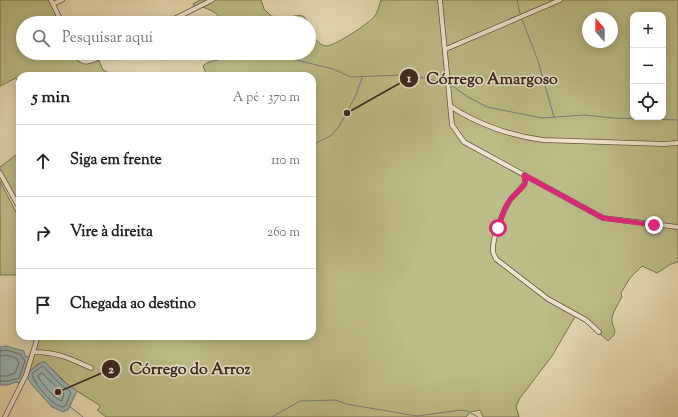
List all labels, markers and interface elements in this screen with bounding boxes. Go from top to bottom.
north arrow [582,12,618,48]
map controls [630,12,666,120]
button: + [630,12,666,48]
search box [16,16,316,60]
icon: search [30,27,52,49]
text: Pesquisar aqui [62,28,153,49]
button: − [630,48,666,84]
callout: Córrego Amargoso [399,64,566,92]
text: Córrego Amargoso [426,69,558,92]
text: 1 [406,70,412,88]
button: locate [630,84,666,120]
text: 5 min [32,86,70,110]
text: A pé · 370 m [233,89,300,107]
icon: ahead [32,150,54,172]
text: Siga em frente [70,150,162,171]
text: 110 m [271,152,300,170]
route end [645,216,663,234]
route start [489,219,507,237]
icon: right [32,222,54,244]
text: Vire à direita [70,222,153,243]
text: 260 m [267,224,300,242]
icon: arrive [32,294,54,316]
text: Chegada ao destino [70,294,196,315]
callout: Córrego do Arroz [101,355,258,383]
text: Córrego do Arroz [129,359,251,382]
text: 2 [108,361,114,379]

